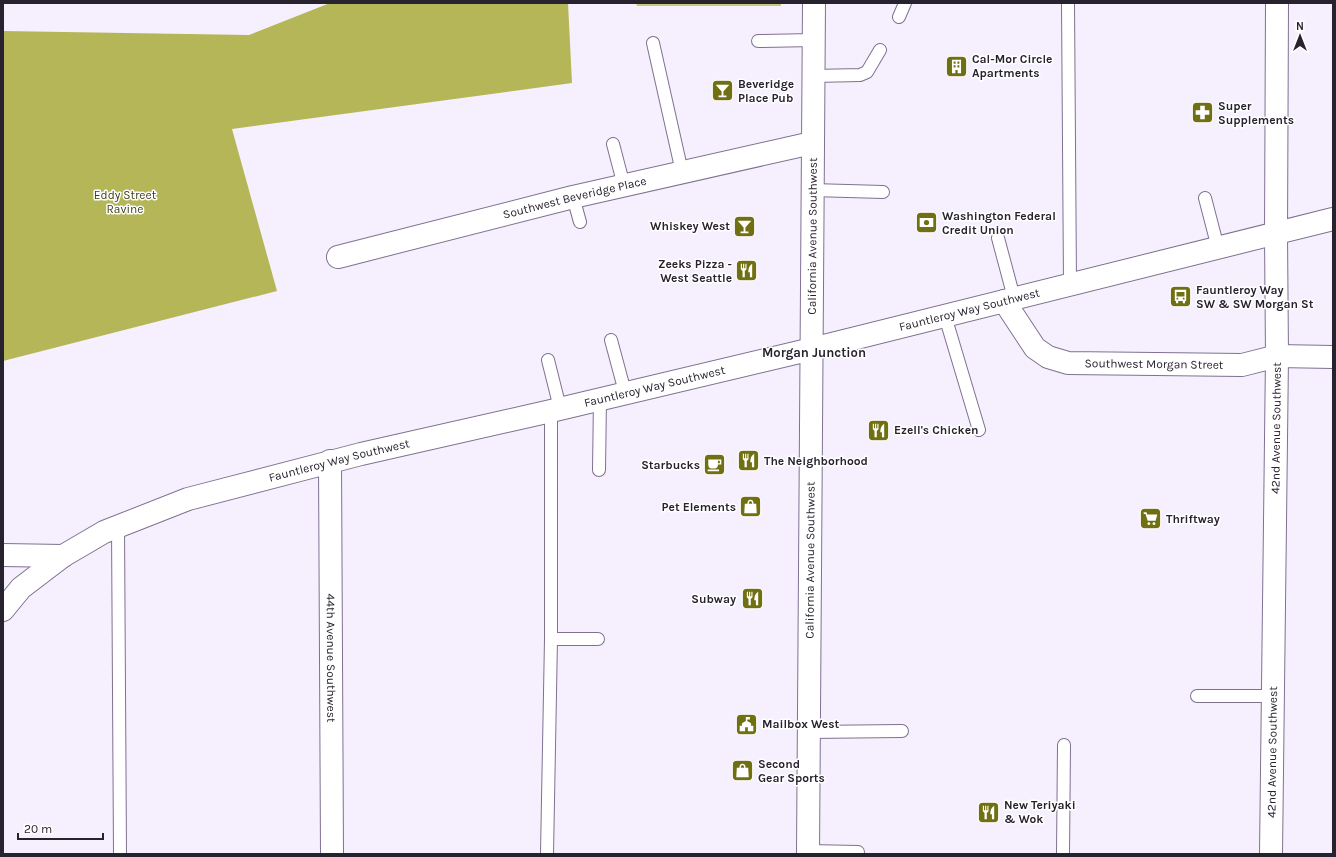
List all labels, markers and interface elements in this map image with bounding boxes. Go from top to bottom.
north arrow [1280,16,1320,56]
text: N [1296,20,1304,33]
place label: Cal-Mor Circle Apartments [972,52,1052,80]
building icon: Cal-Mor Circle Apartments [944,53,970,79]
place label: Beveridge Place Pub [738,77,794,105]
bar icon: Beveridge Place Pub [710,78,736,104]
place label: Super Supplements [1218,99,1294,127]
pharmacy icon: Super Supplements [1190,100,1216,126]
street label: California Avenue Southwest [805,157,820,315]
street label: Southwest Beveridge Place [501,174,648,222]
park label: Eddy Street Ravine [94,188,157,216]
place label: Washington Federal Credit Union [942,209,1056,237]
bank icon: Washington Federal Credit Union [913,210,939,236]
bar icon: Whiskey West [732,213,758,239]
place label: Whiskey West [650,219,730,233]
place label: Zeeks Pizza - West Seattle [658,257,732,285]
restaurant icon: Zeeks Pizza - West Seattle [734,258,760,284]
place label: Fauntleroy Way SW & SW Morgan St [1196,283,1314,311]
bus stop icon: Fauntleroy Way SW & SW Morgan St [1168,284,1194,310]
street label: Fauntleroy Way Southwest [898,285,1042,334]
district label: Morgan Junction [762,345,866,360]
street label: Southwest Morgan Street [1085,356,1224,372]
street label: 42nd Avenue Southwest [1268,362,1284,494]
street label: Fauntleroy Way Southwest [583,363,727,410]
restaurant icon: Ezell's Chicken [866,417,892,443]
place label: Ezell's Chicken [894,423,978,437]
street label: Fauntleroy Way Southwest [267,436,411,485]
restaurant icon: The Neighborhood [735,448,761,474]
cafe icon: Starbucks [702,452,728,478]
place label: The Neighborhood [764,454,868,468]
place label: Starbucks [641,458,700,472]
street label: California Avenue Southwest [803,481,818,639]
shop icon: Pet Elements [738,494,764,520]
place label: Pet Elements [662,500,736,514]
supermarket icon: Thriftway [1138,506,1164,532]
place label: Thriftway [1166,512,1220,526]
restaurant icon: Subway [739,586,765,612]
place label: Subway [691,592,736,606]
street label: 44th Avenue Southwest [324,593,338,723]
street label: 42nd Avenue Southwest [1264,685,1280,818]
public building icon: Mailbox West [733,711,759,737]
place label: Mailbox West [762,717,840,731]
place label: Second Gear Sports [758,757,825,785]
shop icon: Second Gear Sports [730,758,756,784]
place label: New Teriyaki & Wok [1004,798,1076,826]
restaurant icon: New Teriyaki & Wok [976,799,1002,825]
scale bar [18,815,103,841]
text: 20 m [24,822,52,836]

